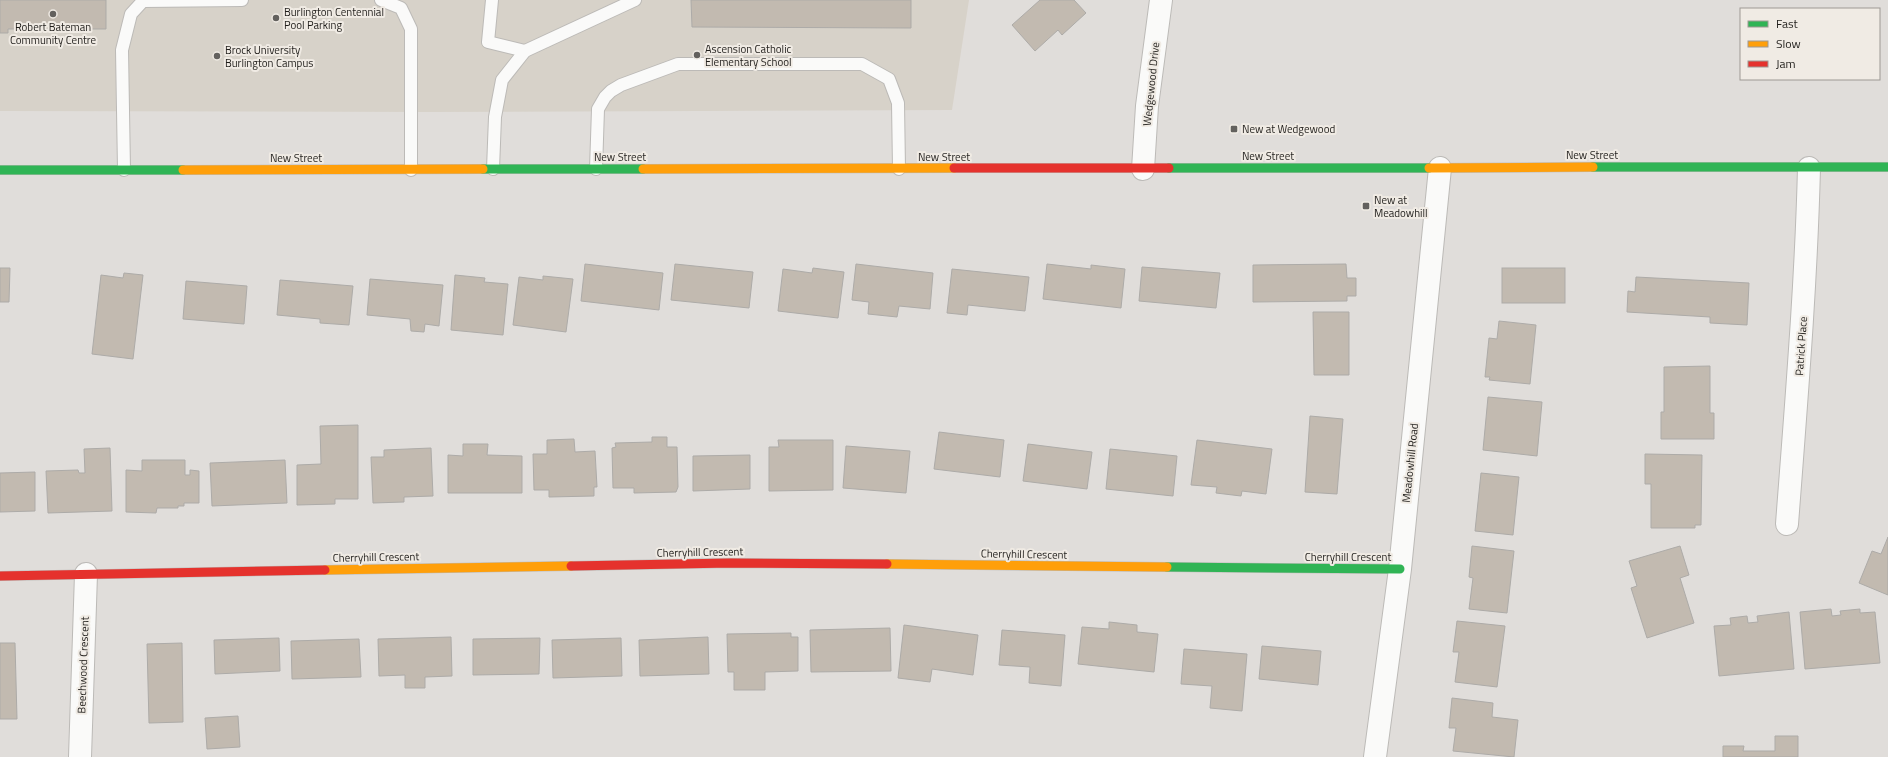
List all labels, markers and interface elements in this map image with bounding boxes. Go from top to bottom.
place label: Burlington Centennial Pool Parking [284,4,384,33]
legend [1740,8,1880,80]
marker: Robert Bateman Community Centre [48,9,58,19]
marker: Burlington Centennial Pool Parking [271,13,281,23]
text: Fast [1776,14,1799,33]
place label: Robert Bateman Community Centre [10,19,97,48]
text: Slow [1776,34,1801,53]
place label: Ascension Catholic Elementary School [705,41,792,70]
street label: Wedgewood Drive [1139,41,1163,127]
place label: Brock University Burlington Campus [225,42,313,71]
marker: Ascension Catholic Elementary School [692,50,702,60]
marker: Brock University Burlington Campus [212,51,222,61]
text: Jam [1776,54,1796,73]
place label: New at Wedgewood [1242,121,1335,137]
marker: New at Wedgewood [1229,124,1239,134]
street label: New Street [1566,147,1618,163]
street label: New Street [1242,148,1294,164]
street label: New Street [594,149,646,165]
street label: New Street [918,149,970,165]
street label: New Street [270,150,322,166]
place label: New at Meadowhill [1374,192,1428,221]
marker: New at Meadowhill [1361,201,1371,211]
street label: Patrick Place [1791,315,1811,376]
street label: Meadowhill Road [1398,422,1422,504]
street label: Cherryhill Crescent [657,543,744,561]
street label: Cherryhill Crescent [981,545,1068,563]
street label: Cherryhill Crescent [333,548,420,566]
street label: Cherryhill Crescent [1305,549,1391,565]
street label: Beechwood Crescent [73,616,93,714]

